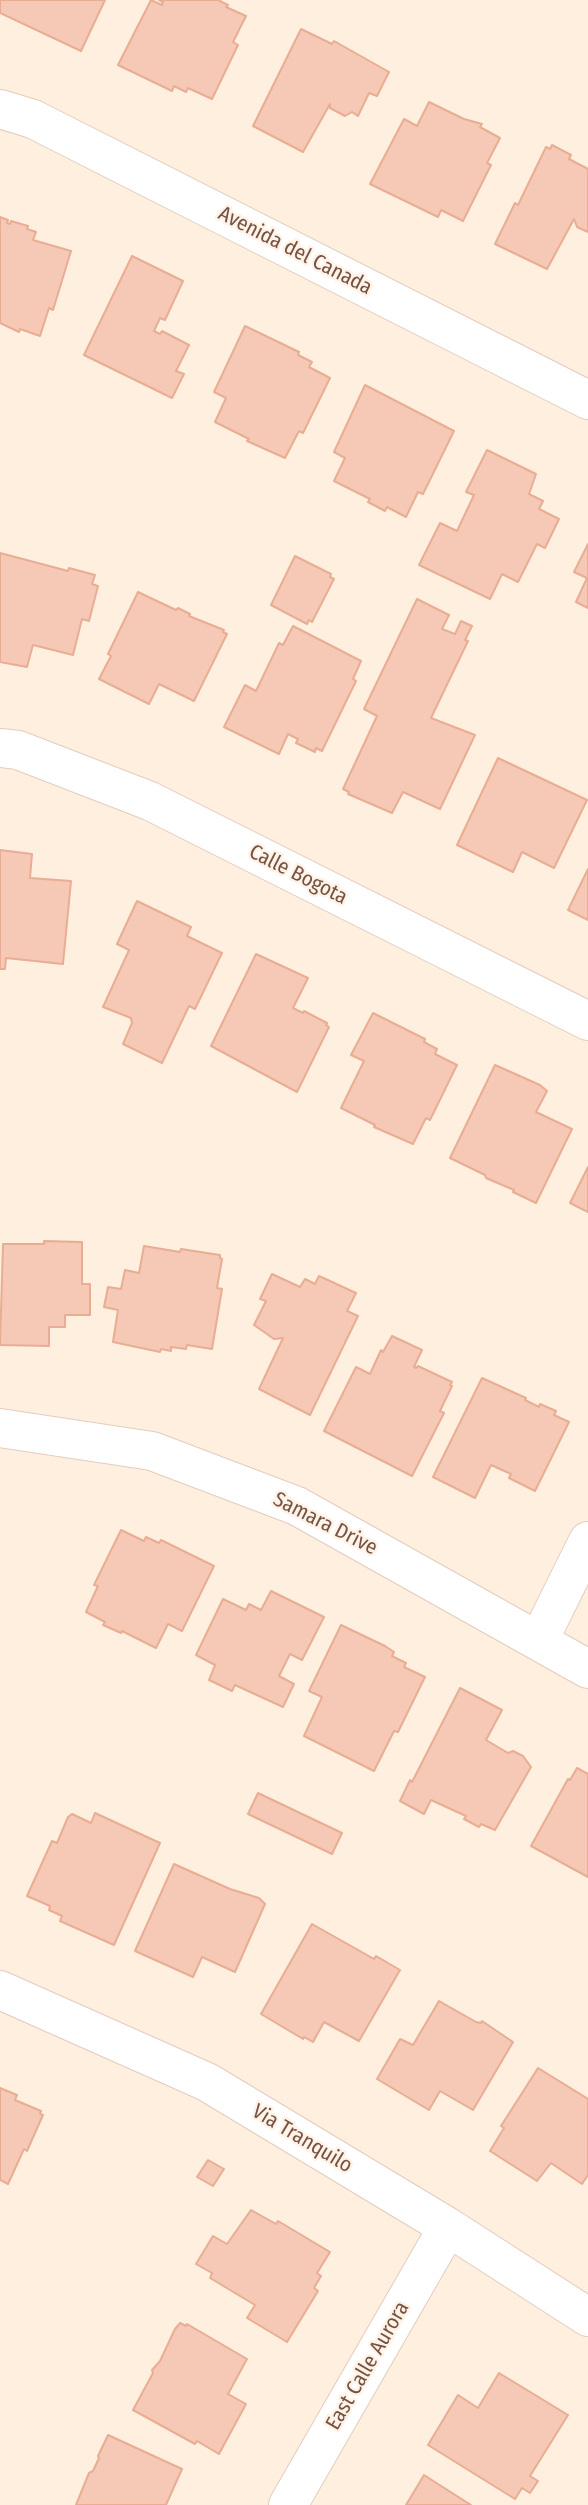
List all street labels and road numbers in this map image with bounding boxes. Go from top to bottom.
street label: Avenida del Canada [214,201,376,301]
street label: Calle Bogota [245,839,351,911]
street label: Samara Drive [269,1487,381,1561]
street label: Via Tranquilo [247,2099,357,2179]
street label: East Calle Aurora [321,2297,415,2435]

